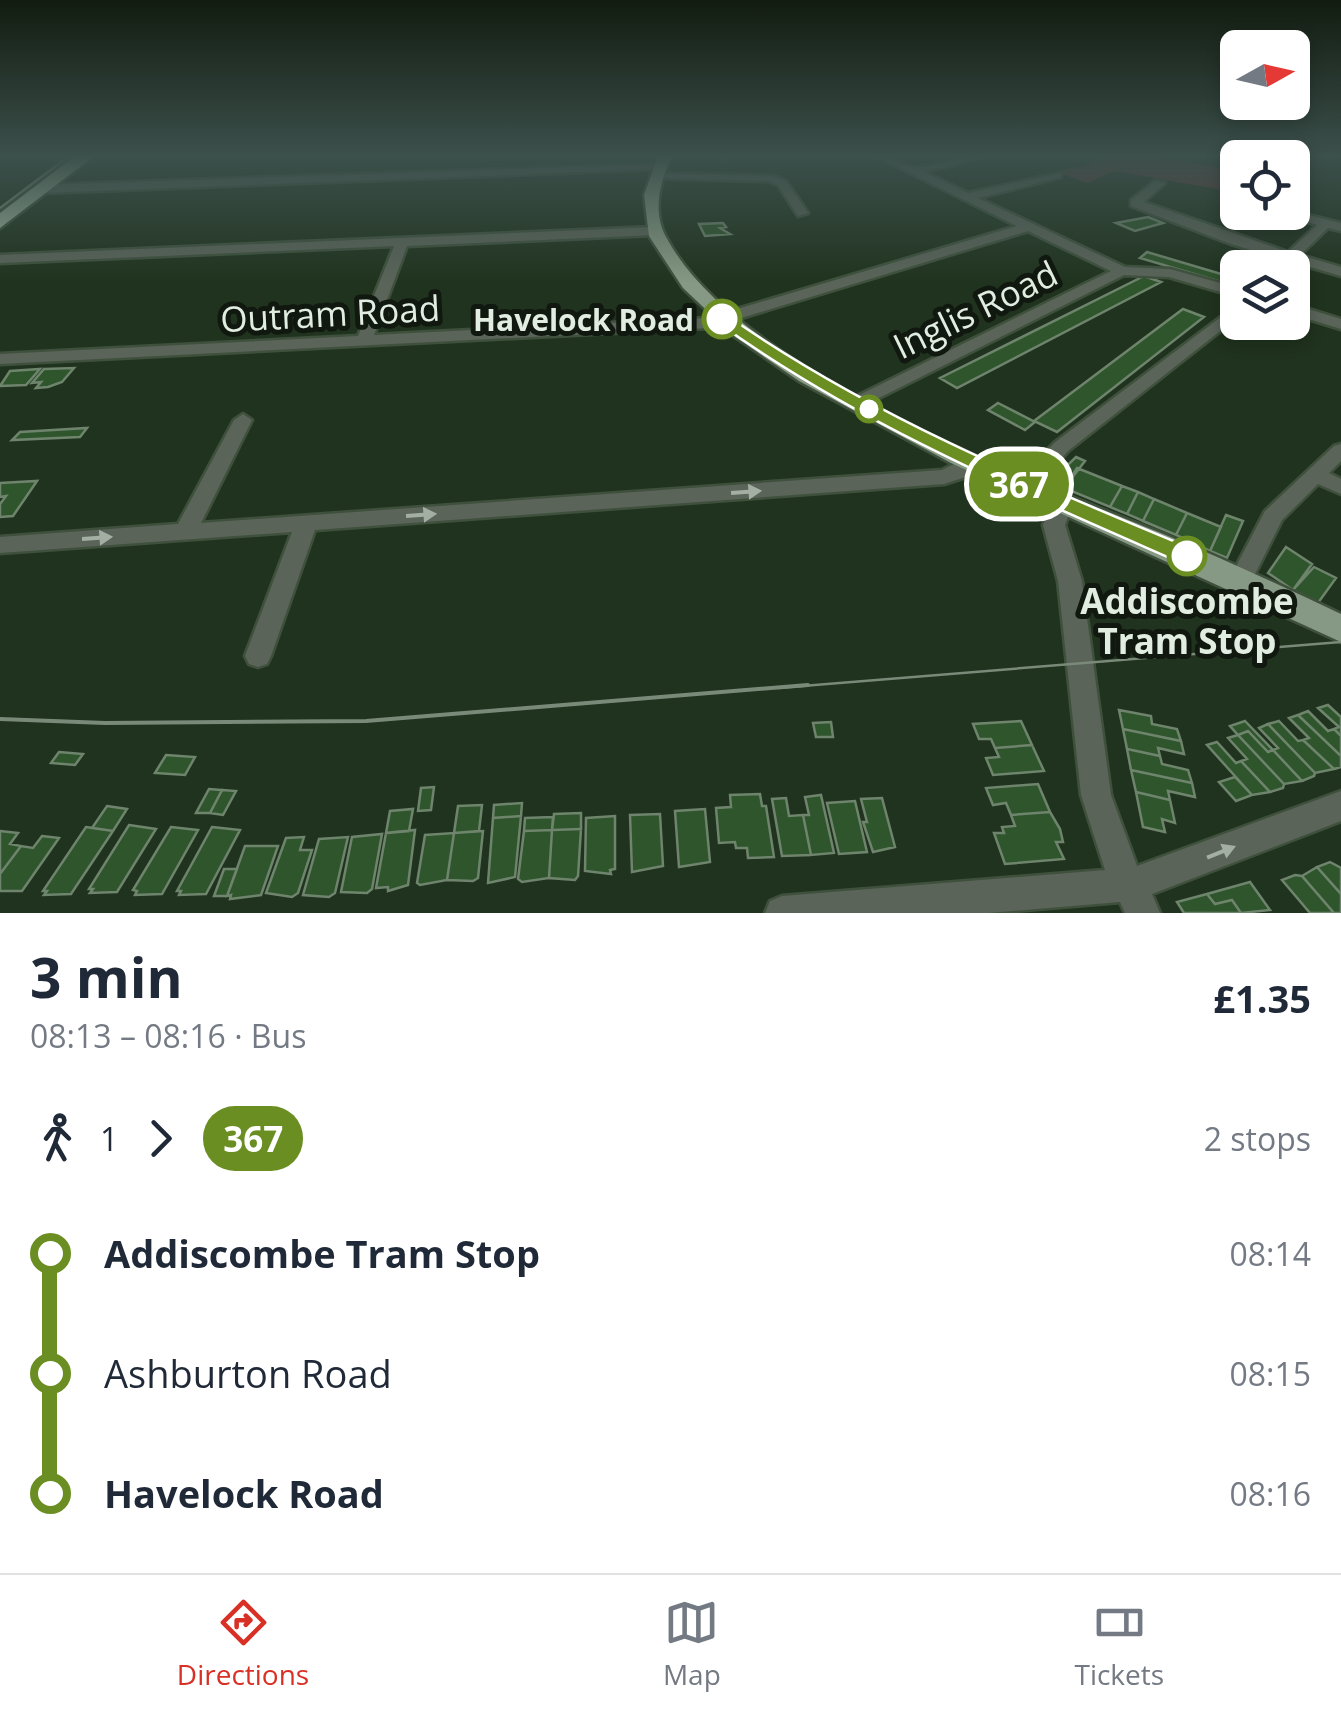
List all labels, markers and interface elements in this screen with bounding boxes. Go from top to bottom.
north arrow [1220,30,1310,120]
map controls [1220,30,1310,340]
button: locate [1220,140,1310,230]
street label: Inglis Road [885,249,1065,369]
button: layers [1220,250,1310,340]
street label: Outram Road [219,284,441,342]
place label: Havelock Road [473,299,694,340]
marker: Havelock Road [703,300,741,338]
unlabelled marker [856,396,882,422]
line badge: 367 [962,452,1076,516]
text: 367 [989,461,1049,508]
one-way arrow [730,483,762,499]
one-way arrow [406,507,438,523]
one-way arrow [82,530,114,546]
marker: Addiscombe Tram Stop [1168,537,1206,575]
place label: Addiscombe Tram Stop [1080,577,1294,664]
one-way arrow [1206,844,1236,860]
text: 3 min [30,939,183,1014]
text: £1.35 [1213,972,1311,1024]
text: 08:13 – 08:16 · Bus [30,1014,306,1057]
icon: walk [30,1111,85,1166]
icon: forward [133,1111,188,1166]
text: 367 [223,1115,283,1162]
text: 1 [100,1117,118,1160]
text: 2 stops [1204,1117,1311,1160]
text: Addiscombe Tram Stop [104,1227,540,1279]
text: 08:14 [1229,1232,1311,1275]
text: Ashburton Road [104,1347,392,1399]
text: 08:15 [1229,1352,1311,1395]
text: Havelock Road [104,1467,384,1519]
text: 08:16 [1229,1472,1311,1515]
tab: Directions [177,1595,309,1693]
tab: Map [663,1595,721,1693]
tab: Tickets [1074,1595,1164,1693]

